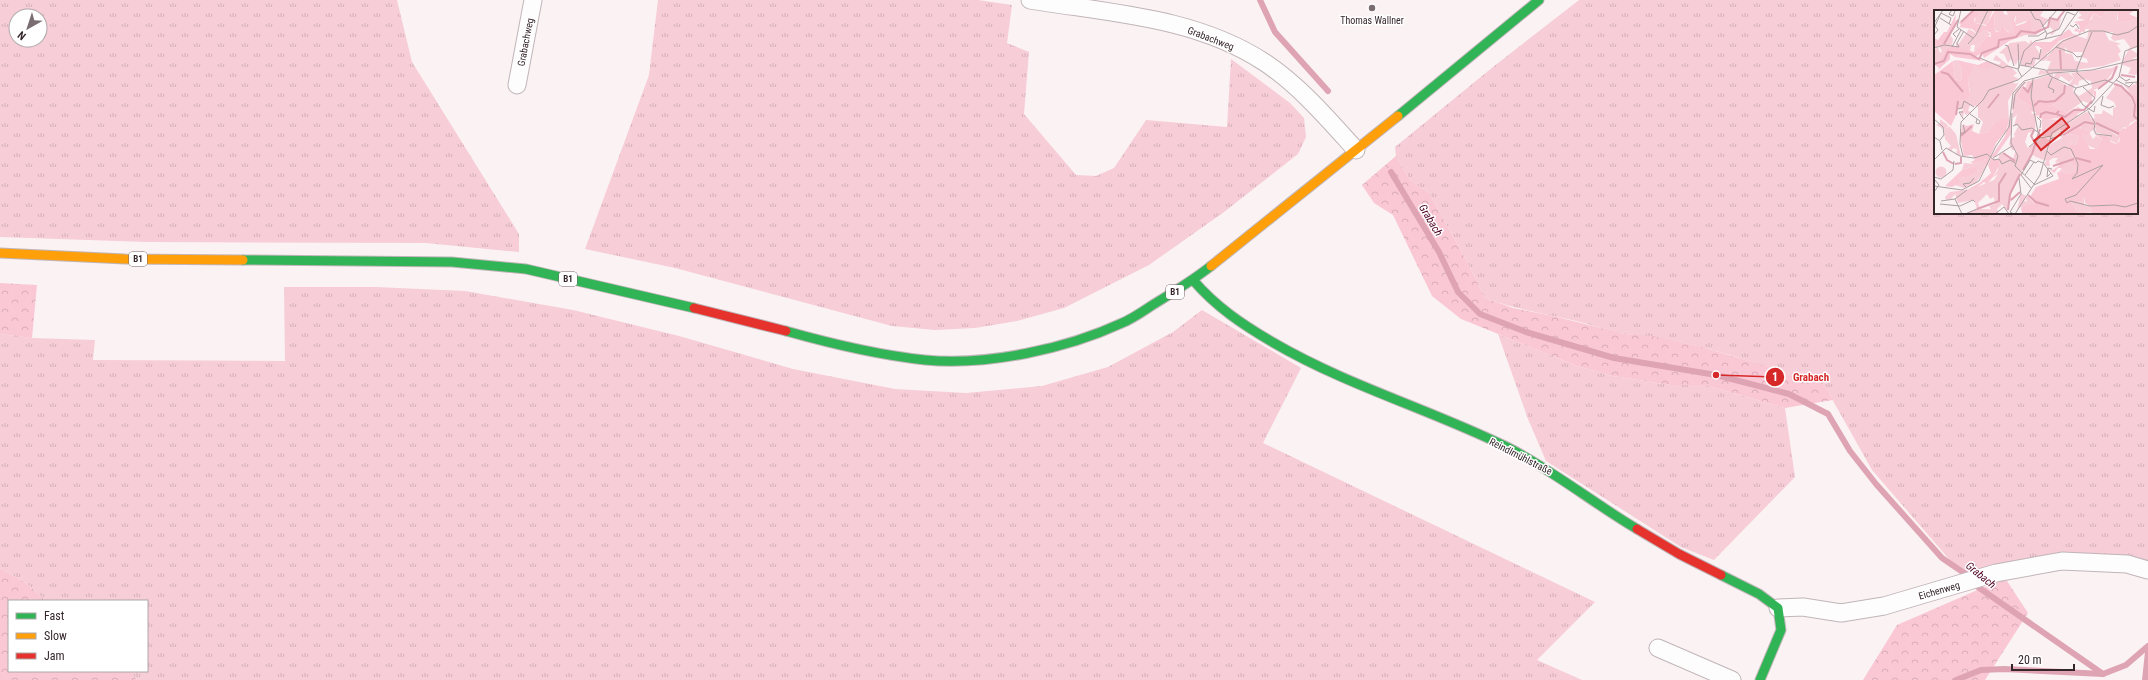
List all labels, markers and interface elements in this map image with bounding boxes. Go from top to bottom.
marker: Thomas Wallner [1367,3,1377,13]
north arrow [8,8,48,48]
inset map [1934,10,2138,214]
place label: Thomas Wallner [1340,15,1404,26]
street label: Grabachweg [515,17,536,67]
street label: Grabachweg [1186,25,1236,52]
text: N [15,28,29,43]
water label: Grabach [1416,202,1445,239]
road number: B1 [129,252,147,266]
road number: B1 [559,272,577,286]
road number: B1 [1166,285,1184,299]
callout: Grabach [1765,366,1838,389]
text: 1 [1772,370,1778,384]
text: Grabach [1793,371,1829,384]
street label: Reindlmühlstraße [1488,436,1554,477]
water label: Grabach [1963,559,1998,591]
street label: Eichenweg [1917,579,1961,602]
legend [8,600,148,672]
text: Fast [44,609,65,623]
text: Slow [44,629,67,643]
scale bar [2012,646,2074,672]
text: Jam [44,649,65,663]
text: 20 m [2018,653,2042,667]

